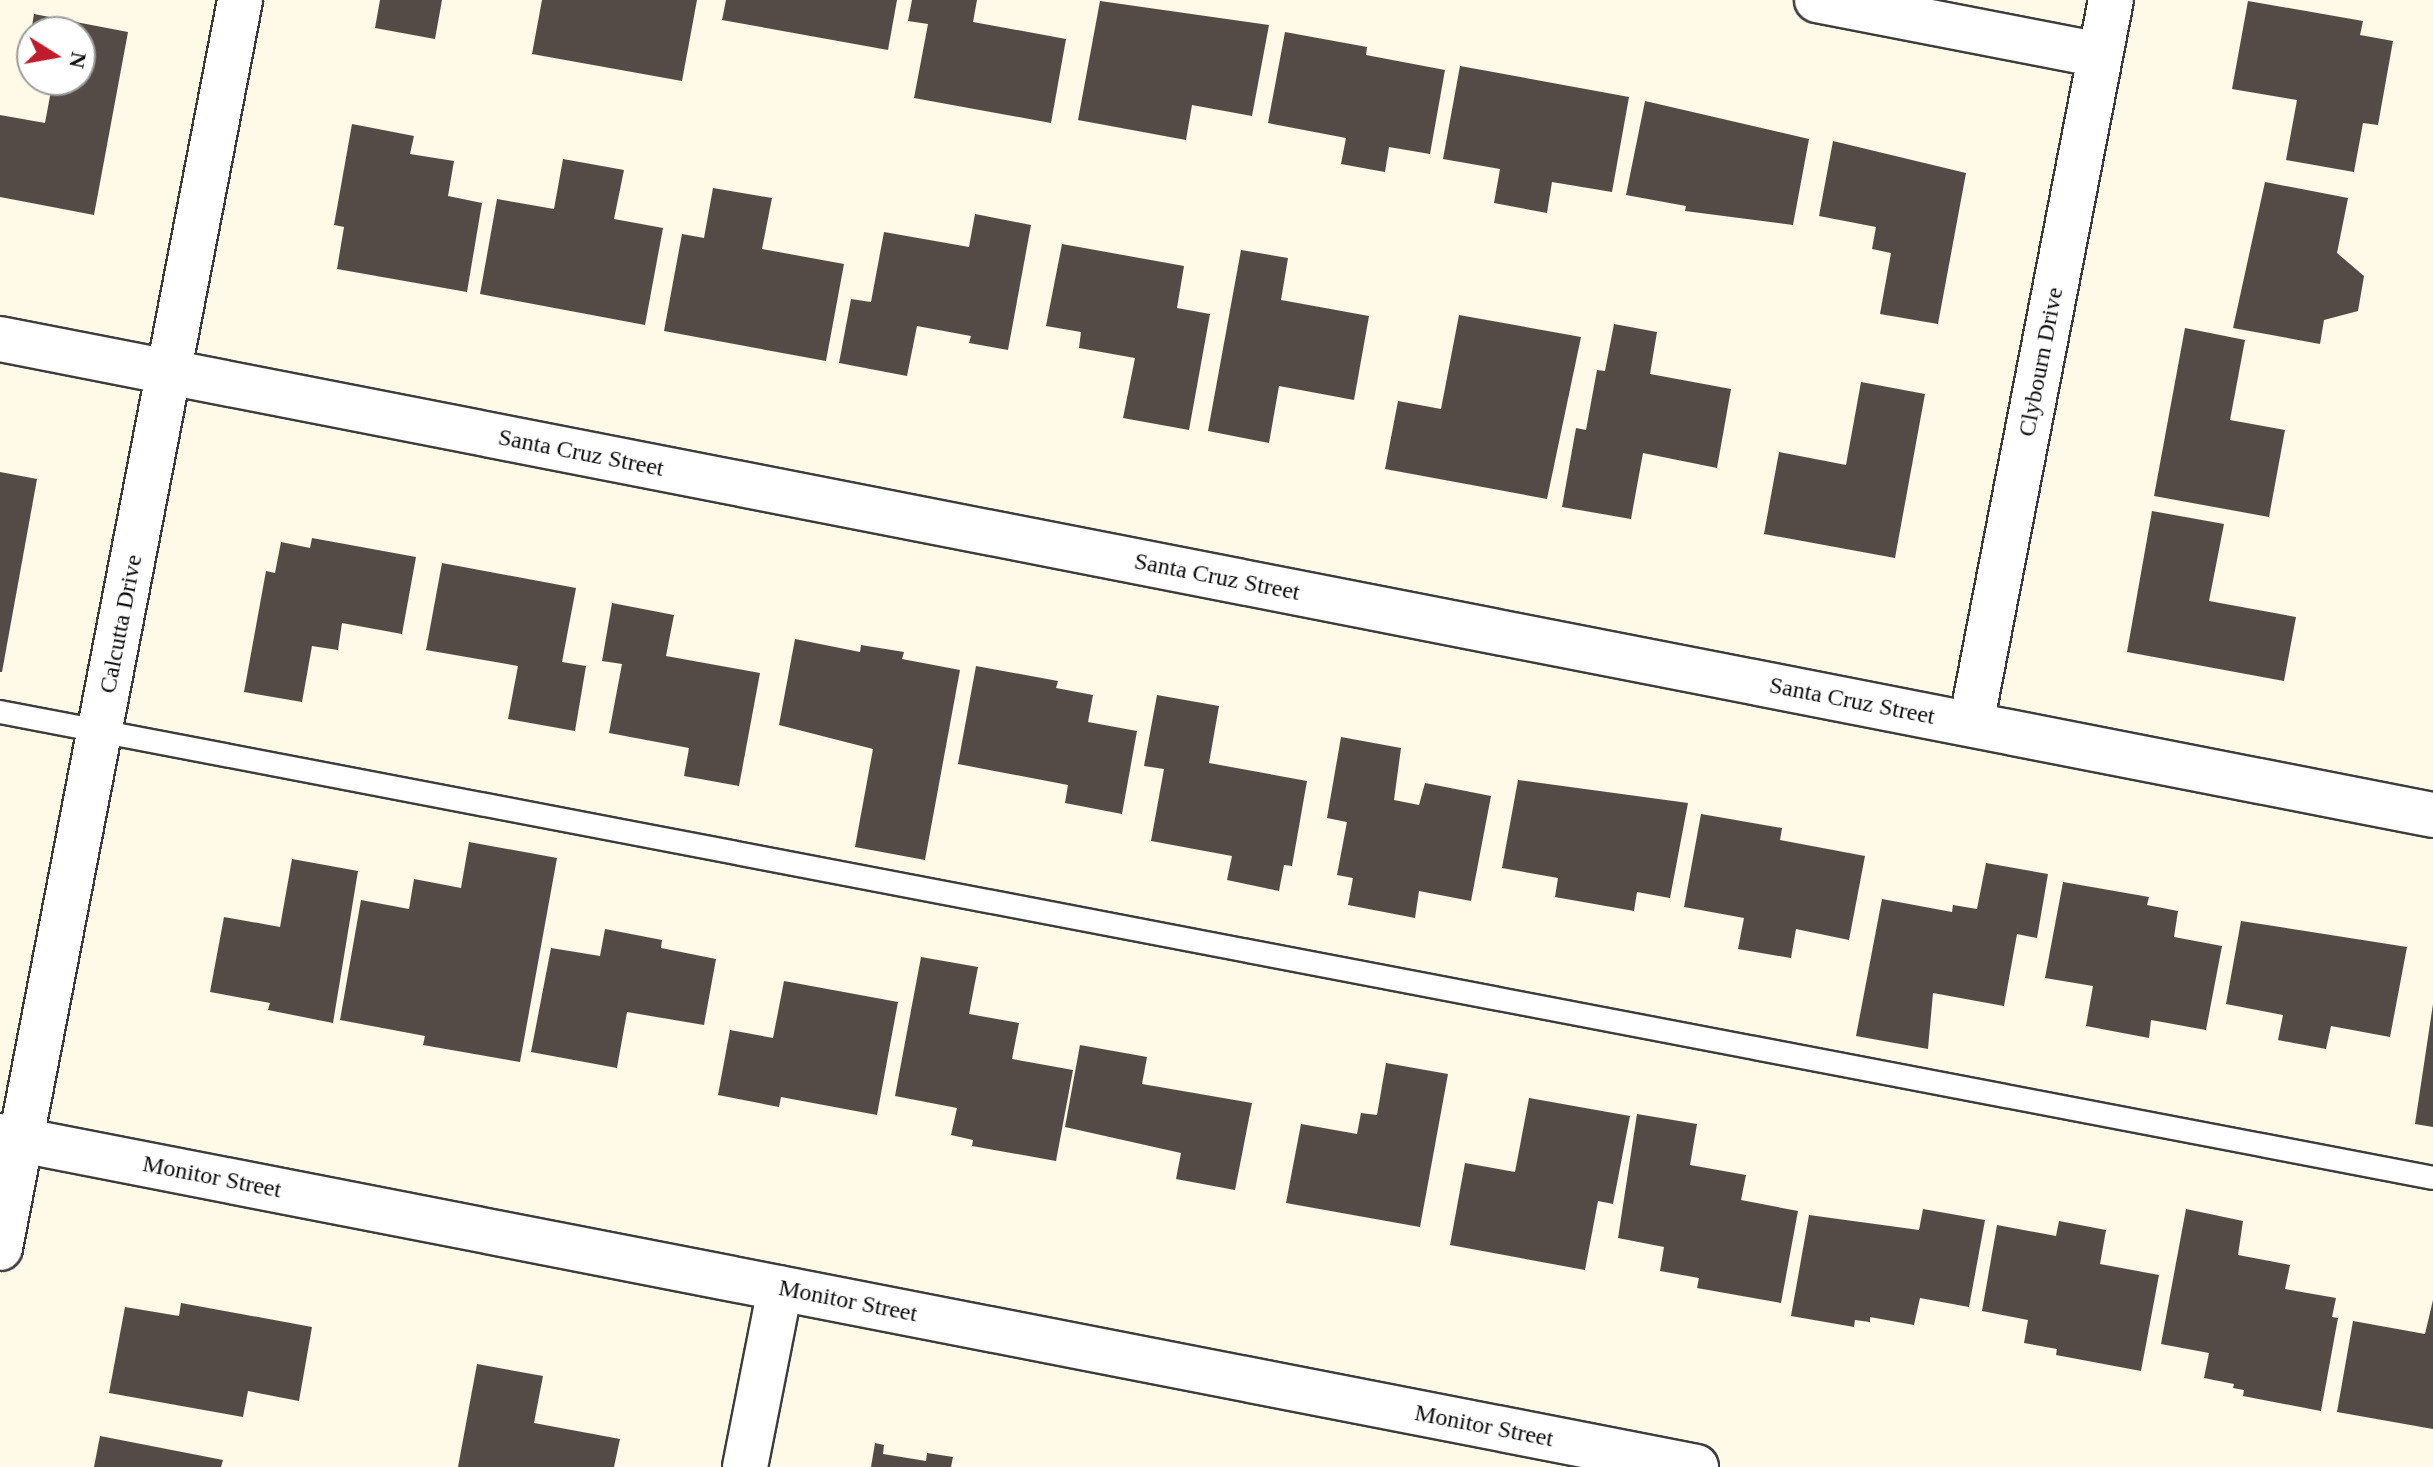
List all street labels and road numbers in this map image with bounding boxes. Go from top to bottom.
street label: Clybourn Drive [2012,285,2070,439]
street label: Santa Cruz Street [496,423,666,483]
street label: Santa Cruz Street [1132,547,1302,607]
street label: Calcutta Drive [93,552,149,696]
street label: Santa Cruz Street [1767,671,1937,731]
street label: Monitor Street [140,1149,284,1205]
street label: Monitor Street [776,1273,920,1329]
street label: Monitor Street [1412,1398,1556,1454]

